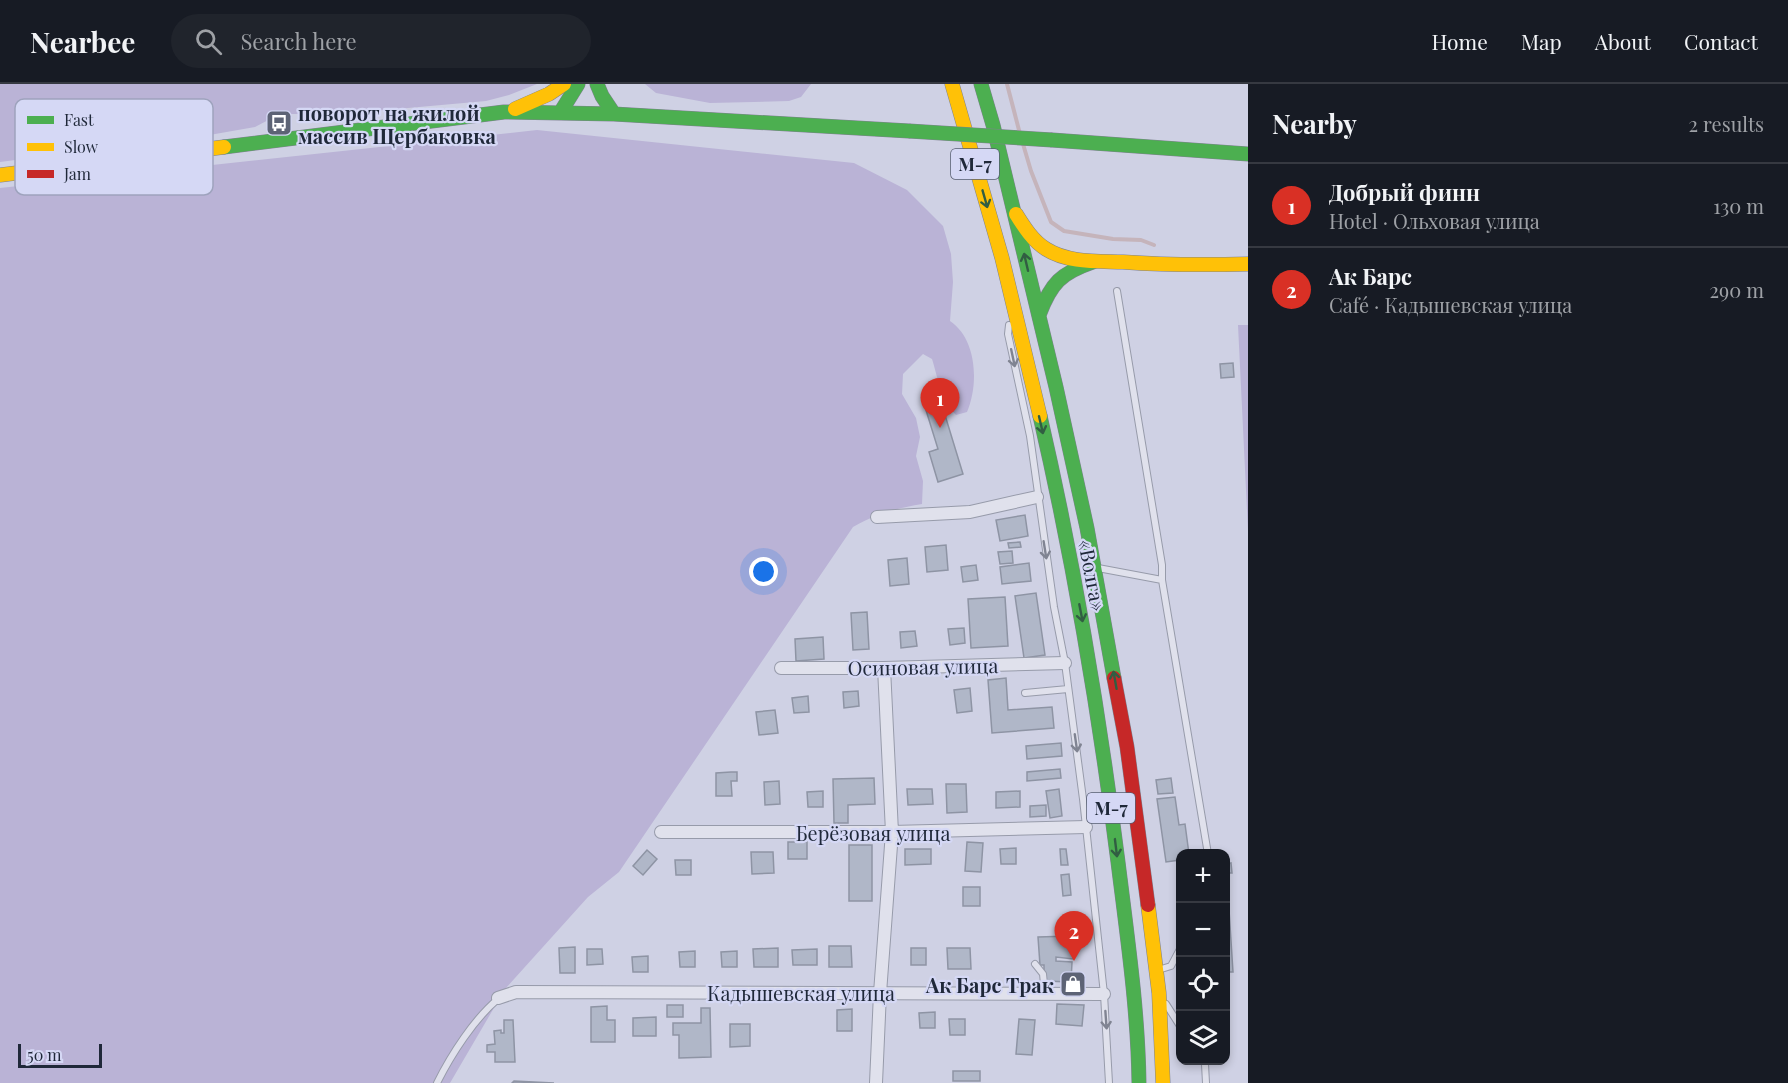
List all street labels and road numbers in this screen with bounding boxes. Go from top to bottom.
road number: М-7 [951,149,999,179]
street label: «Волга» [1073,537,1113,613]
street label: Осиновая улица [847,651,999,681]
road number: М-7 [1087,793,1135,823]
street label: Берёзовая улица [796,819,950,846]
street label: Кадышевская улица [707,979,895,1006]

